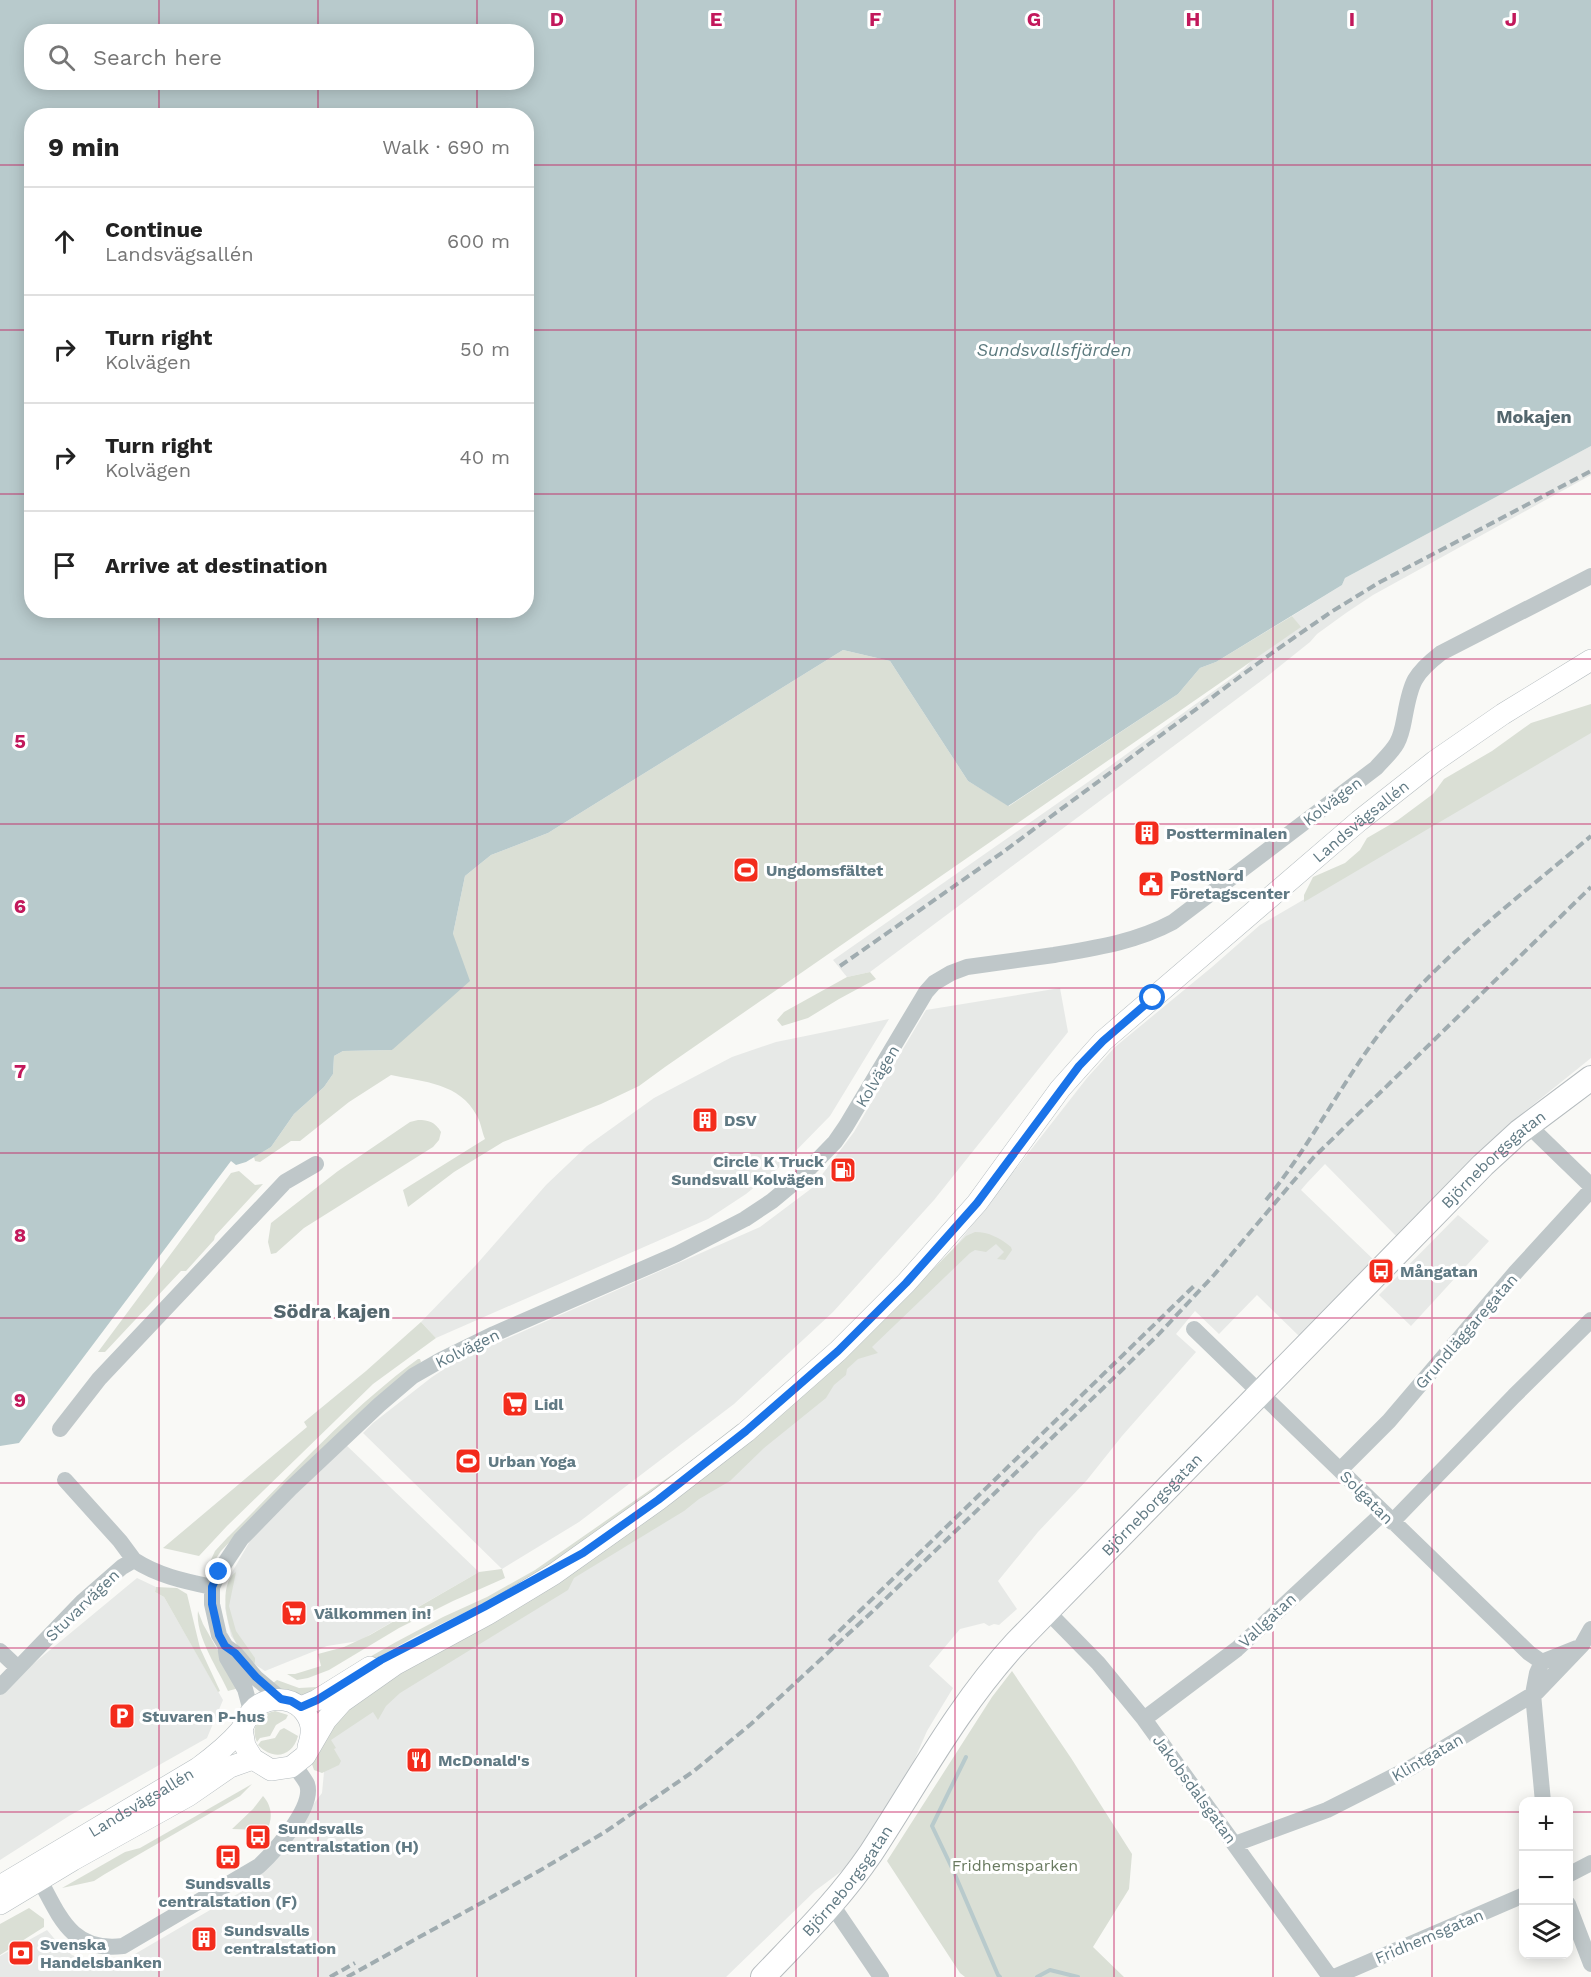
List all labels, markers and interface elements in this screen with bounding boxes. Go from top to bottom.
text: D [550,7,564,31]
text: E [710,7,722,31]
text: F [869,7,881,31]
text: G [1027,7,1041,31]
text: H [1186,7,1200,31]
text: I [1349,7,1355,31]
text: J [1505,7,1517,31]
search box [24,24,534,90]
icon: search [45,41,78,74]
text: Search here [93,45,222,70]
text: 9 min [48,132,120,162]
text: Walk · 690 m [382,135,510,159]
text: Continue [105,217,203,242]
icon: ahead [48,225,81,258]
text: 600 m [447,229,510,253]
text: Landsvägsallén [105,242,254,266]
text: Turn right [105,325,212,350]
icon: right [48,333,81,366]
text: 50 m [460,337,510,361]
water label: Sundsvallsfjärden [977,339,1131,360]
text: Kolvägen [105,350,191,374]
district label: Mokajen [1496,406,1572,427]
text: Turn right [105,433,212,458]
icon: right [48,441,81,474]
text: 40 m [459,445,510,469]
text: Kolvägen [105,458,191,482]
icon: arrive [48,549,81,582]
text: Arrive at destination [105,553,328,578]
text: 5 [14,729,26,753]
street label: Kolvägen [1299,773,1366,830]
street label: Landsvägsallén [1309,776,1413,867]
building icon: Postterminalen [1132,818,1162,848]
place label: Postterminalen [1166,824,1287,843]
sports icon: Ungdomsfältet [731,855,761,885]
place label: Ungdomsfältet [766,861,883,880]
place label: PostNord Företagscenter [1170,866,1290,903]
public building icon: PostNord Företagscenter [1136,869,1166,899]
text: 6 [14,894,26,918]
route start [1139,984,1165,1010]
street label: Kolvägen [852,1042,903,1111]
text: 7 [14,1059,26,1083]
building icon: DSV [690,1105,720,1135]
street label: Björneborgsgatan [1437,1106,1549,1212]
place label: DSV [724,1111,757,1130]
place label: Circle K Truck Sundsvall Kolvägen [671,1152,824,1189]
fuel station icon: Circle K Truck Sundsvall Kolvägen [828,1155,858,1185]
text: 8 [14,1223,26,1247]
bus stop icon: Mångatan [1366,1256,1396,1286]
place label: Mångatan [1400,1262,1478,1281]
street label: Grundläggaregatan [1411,1270,1522,1393]
district label: Södra kajen [274,1299,390,1323]
street label: Kolvägen [432,1325,502,1372]
text: 9 [14,1388,26,1412]
supermarket icon: Lidl [500,1389,530,1419]
place label: Lidl [534,1395,564,1414]
sports icon: Urban Yoga [453,1446,483,1476]
street label: Björneborgsgatan [1098,1450,1206,1560]
place label: Urban Yoga [488,1452,577,1471]
street label: Solgatan [1336,1467,1397,1528]
route end [205,1558,231,1584]
street label: Stuvarvägen [41,1565,123,1645]
street label: Vallgatan [1235,1589,1300,1652]
supermarket icon: Välkommen in! [279,1598,309,1628]
place label: Välkommen in! [314,1604,431,1623]
parking icon: Stuvaren P-hus [107,1701,137,1731]
place label: Stuvaren P-hus [142,1707,265,1726]
street label: Klintgatan [1388,1729,1466,1785]
street label: Jakobsdalsgatan [1149,1731,1240,1847]
restaurant icon: McDonald's [404,1745,434,1775]
place label: McDonald's [438,1751,530,1770]
street label: Landsvägsallén [85,1764,197,1841]
map controls [1519,1797,1573,1959]
button: + [1519,1797,1573,1851]
place label: Sundsvalls centralstation (H) [278,1819,419,1856]
bus stop icon: Sundsvalls centralstation (H) [243,1822,273,1852]
street label: Björneborgsgatan [798,1822,896,1940]
bus stop icon: Sundsvalls centralstation (F) [213,1842,243,1872]
button: − [1519,1851,1573,1905]
park label: Fridhemsparken [952,1856,1078,1875]
place label: Sundsvalls centralstation (F) [158,1874,298,1911]
street label: Fridhemsgatan [1372,1905,1486,1968]
button: layers [1519,1905,1573,1959]
place label: Sundsvalls centralstation [224,1921,336,1958]
building icon: Sundsvalls centralstation [189,1924,219,1954]
place label: Svenska Handelsbanken [40,1935,162,1972]
bank icon: Svenska Handelsbanken [6,1938,36,1968]

